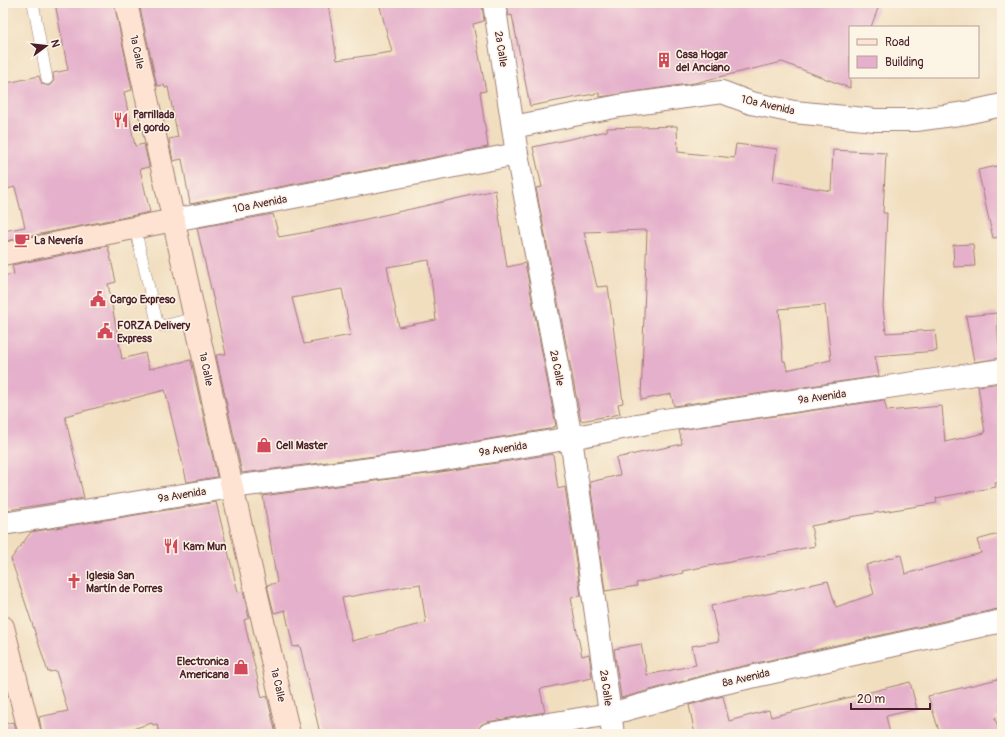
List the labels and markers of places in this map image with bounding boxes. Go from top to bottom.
place label: Casa Hogar del Anciano [676,48,730,74]
building icon: Casa Hogar del Anciano [655,51,673,69]
place label: Parrillada el gordo [132,108,174,134]
restaurant icon: Parrillada el gordo [112,111,130,129]
cafe icon: La Nevería [13,231,31,249]
place label: La Nevería [34,234,83,247]
public building icon: Cargo Expreso [89,290,107,308]
place label: Cargo Expreso [110,293,176,306]
place label: FORZA Delivery Express [117,319,191,345]
public building icon: FORZA Delivery Express [96,322,114,340]
shop icon: Cell Master [255,436,273,454]
place label: Cell Master [276,439,329,452]
restaurant icon: Kam Mun [162,537,180,555]
place label: Kam Mun [183,540,227,553]
place label: Iglesia San Martín de Porres [86,569,162,595]
church icon: Iglesia San Martín de Porres [65,572,83,590]
place label: Electronica Americana [177,655,229,681]
shop icon: Electronica Americana [232,658,250,676]

